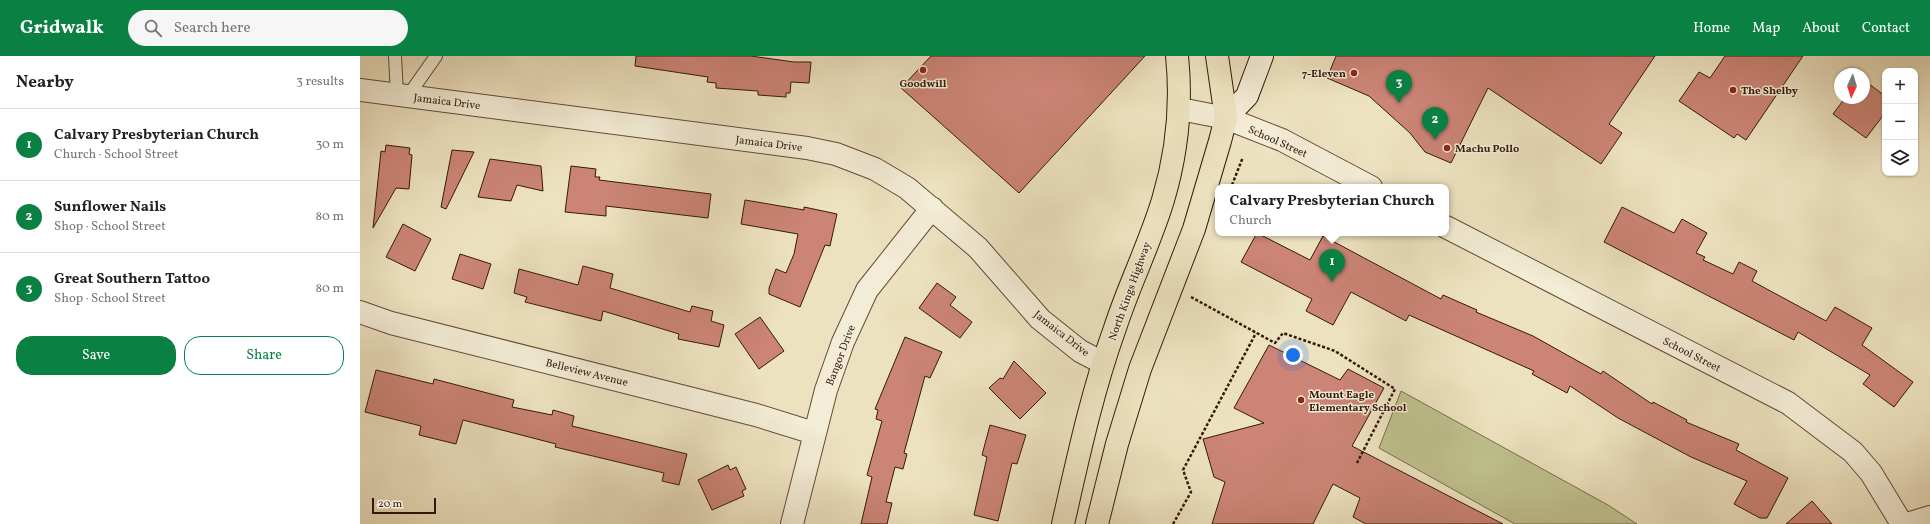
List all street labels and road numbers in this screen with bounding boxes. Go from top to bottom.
street label: Jamaica Drive [413,91,481,114]
street label: School Street [1245,123,1309,162]
street label: Jamaica Drive [735,133,803,156]
street label: North Kings Highway [1106,240,1155,343]
street label: Jamaica Drive [1030,308,1092,361]
street label: Bangor Drive [823,323,860,388]
street label: School Street [1660,334,1723,376]
street label: Belleview Avenue [544,356,629,391]

